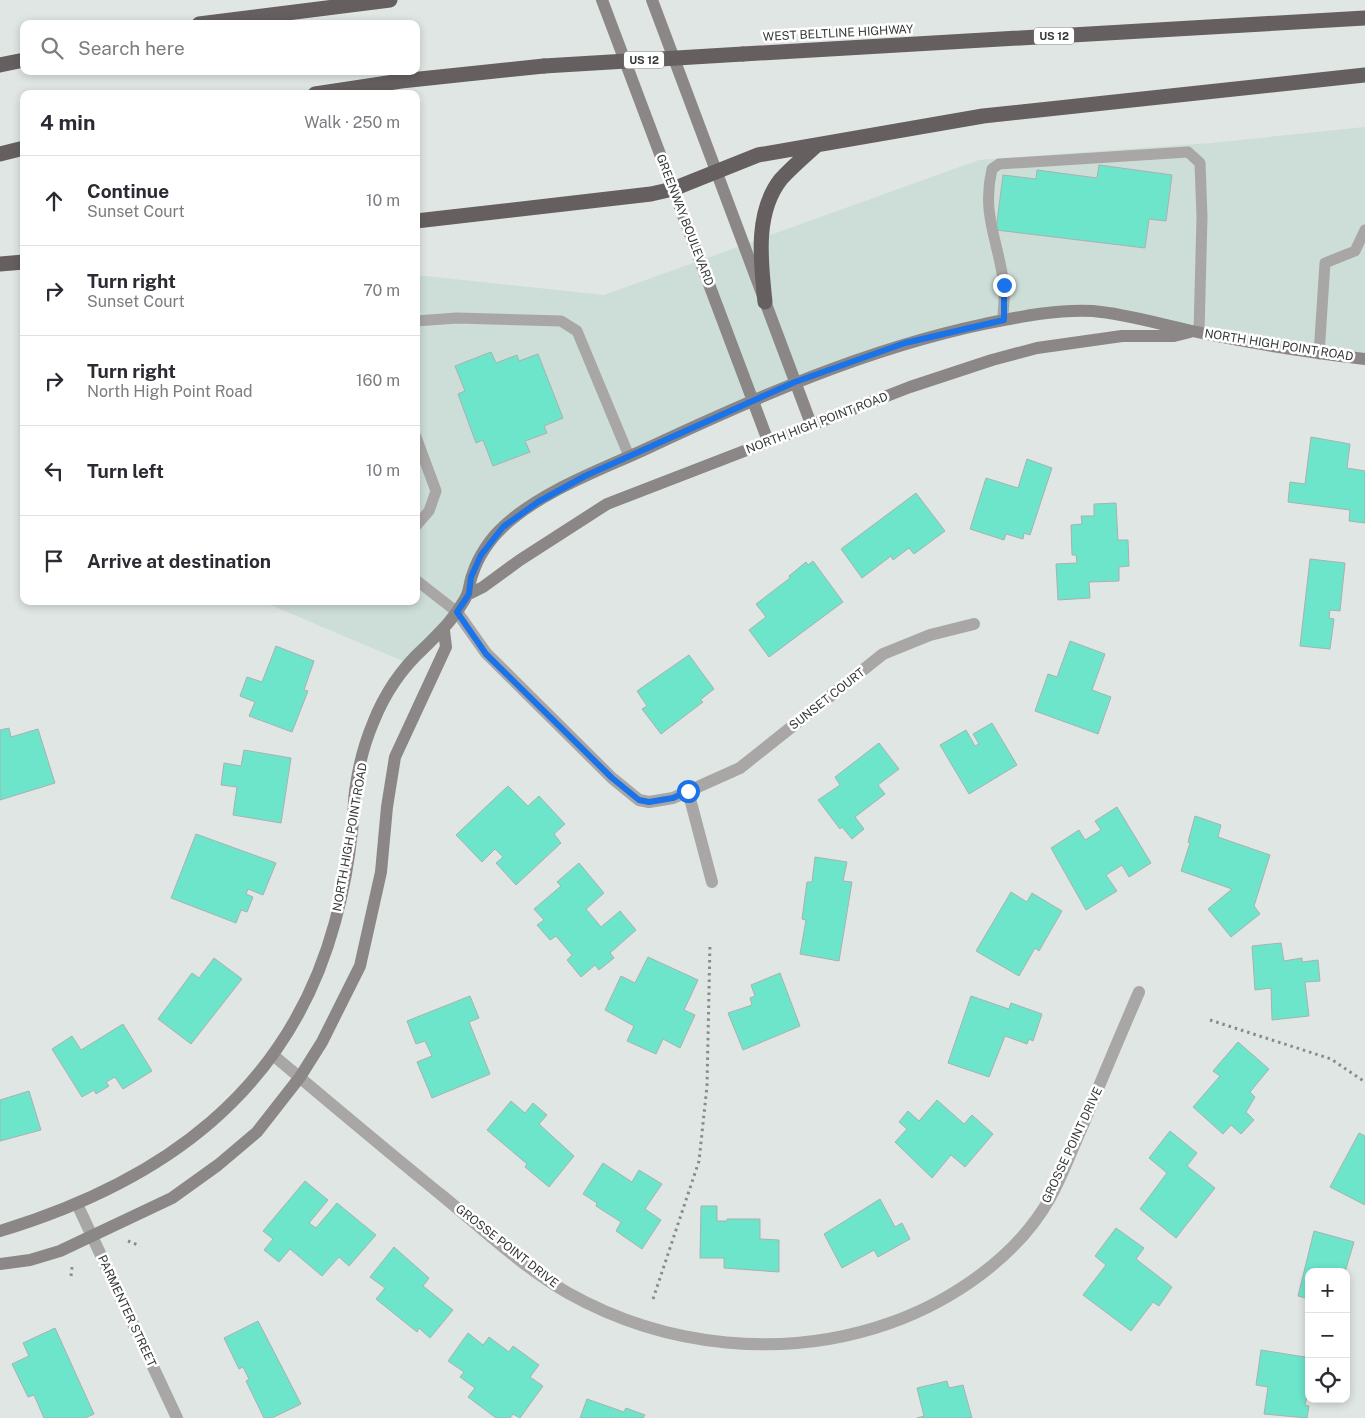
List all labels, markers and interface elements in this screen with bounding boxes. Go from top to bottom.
search box [20,20,420,75]
street label: WEST BELTLINE HIGHWAY [762,22,914,44]
road number: US 12 [1034,28,1074,44]
icon: search [38,34,66,62]
text: Search here [78,37,185,59]
road number: US 12 [624,52,664,68]
text: 4 min [40,110,95,135]
text: Walk · 250 m [304,113,400,132]
street label: GREENWAY BOULEVARD [653,152,717,288]
text: Continue [87,180,169,202]
icon: ahead [40,187,68,215]
text: 10 m [366,191,400,210]
text: Sunset Court [87,202,185,221]
text: Turn right [87,270,176,292]
route end [993,274,1016,297]
icon: right [40,277,68,305]
text: 70 m [363,281,400,300]
text: Sunset Court [87,292,185,311]
street label: NORTH HIGH POINT ROAD [1203,326,1355,364]
text: Turn right [87,360,176,382]
icon: right [40,367,68,395]
text: 160 m [356,371,400,390]
text: North High Point Road [87,382,253,401]
street label: NORTH HIGH POINT ROAD [744,389,890,457]
icon: left [40,457,68,485]
text: Turn left [87,460,164,482]
text: 10 m [366,461,400,480]
icon: arrive [40,547,68,575]
text: Arrive at destination [87,550,271,572]
street label: SUNSET COURT [787,665,867,733]
street label: NORTH HIGH POINT ROAD [330,762,370,912]
route start [677,780,700,803]
street label: GROSSE POINT DRIVE [1039,1085,1105,1205]
street label: GROSSE POINT DRIVE [453,1202,561,1290]
street label: PARMENTER STREET [95,1253,159,1369]
map controls [1305,1268,1350,1403]
button: + [1305,1268,1350,1313]
button: − [1305,1313,1350,1358]
button: locate [1305,1358,1350,1403]

